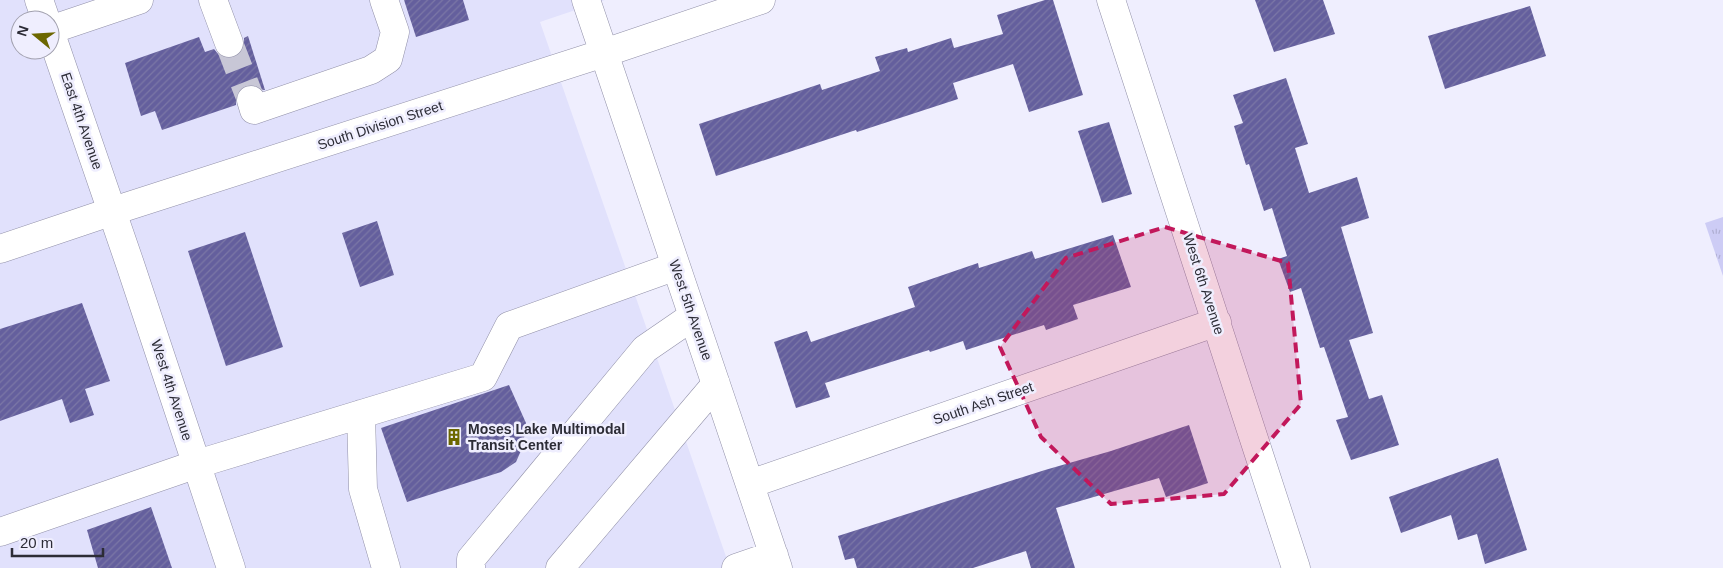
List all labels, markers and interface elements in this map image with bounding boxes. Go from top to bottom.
north arrow [10,10,60,60]
text: N [13,24,32,38]
street label: East 4th Avenue [58,70,106,172]
street label: South Division Street [315,97,445,153]
street label: West 6th Avenue [1180,231,1228,337]
street label: West 5th Avenue [666,258,716,363]
street label: West 4th Avenue [148,337,196,443]
street label: South Ash Street [931,378,1035,428]
place label: Moses Lake Multimodal Transit Center [468,421,625,453]
building icon: Moses Lake Multimodal Transit Center [444,427,464,447]
scale bar [12,526,104,558]
text: 20 m [20,534,53,551]

